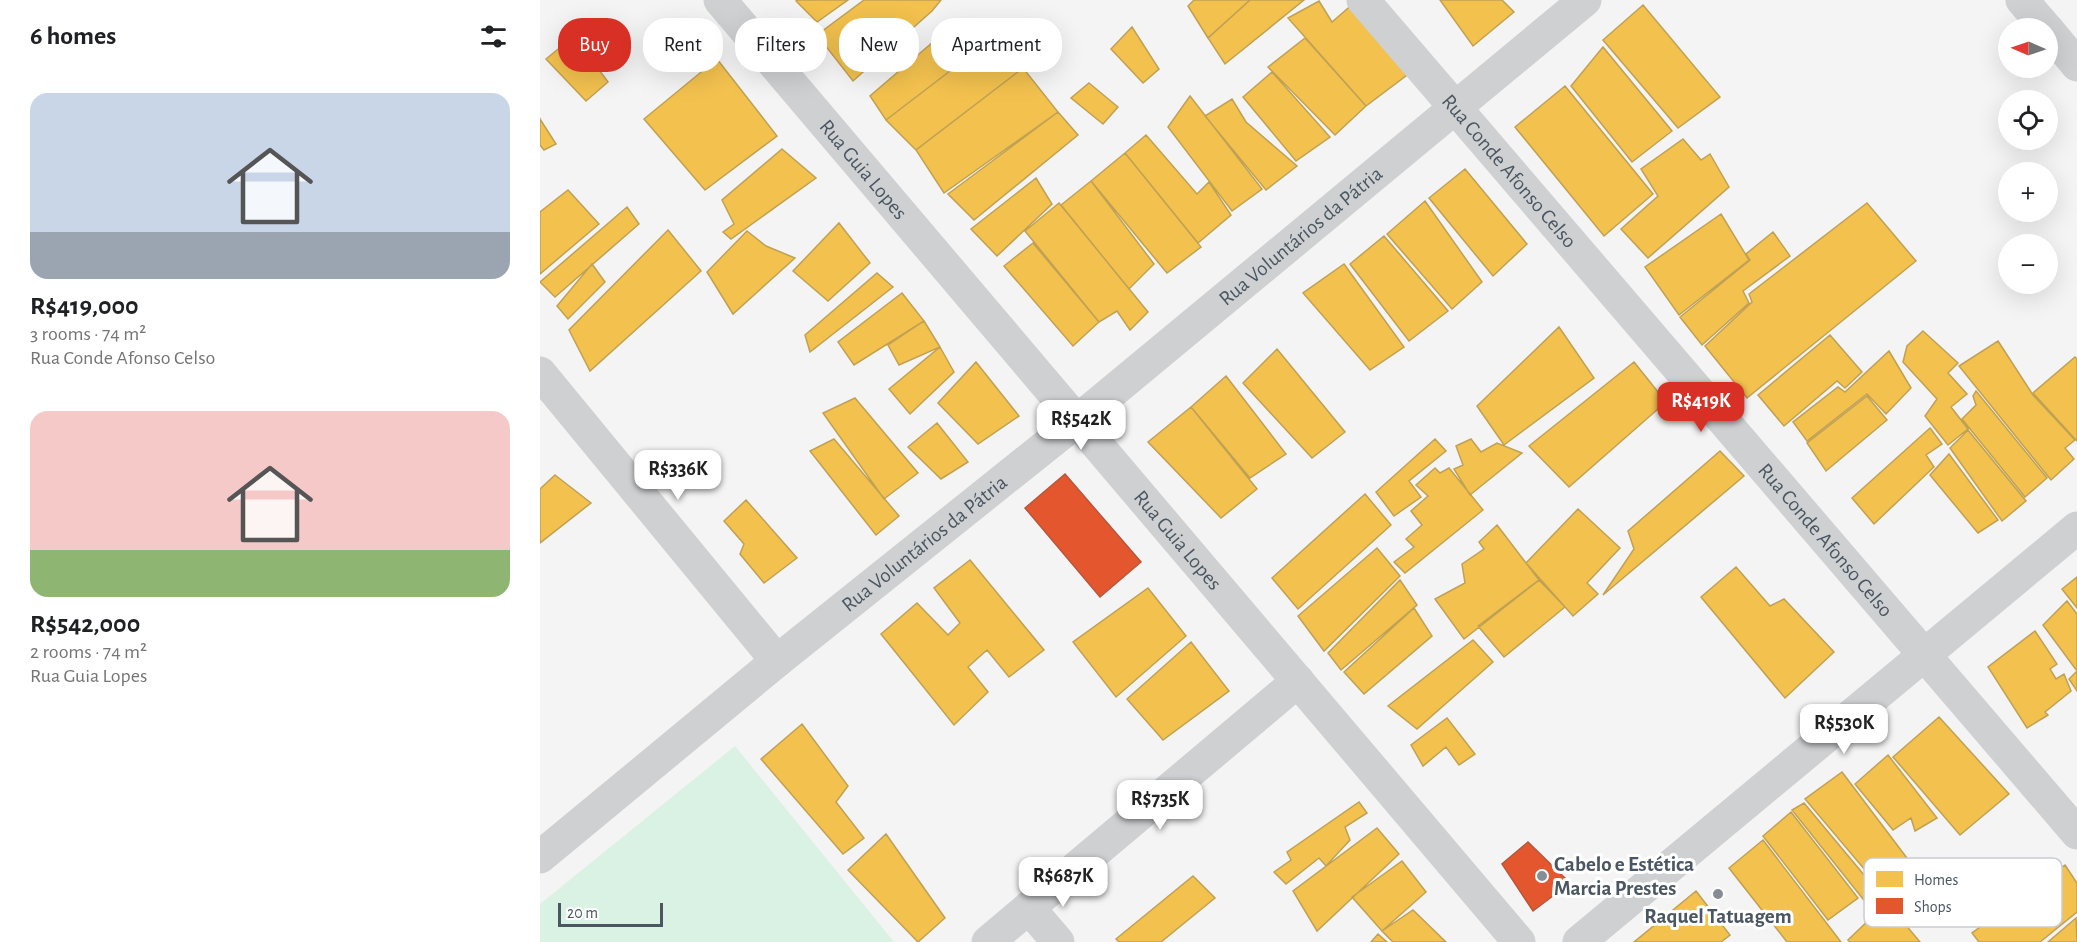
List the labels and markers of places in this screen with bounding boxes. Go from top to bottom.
pin: R$419K [1652,382,1750,433]
pin: R$542K [1032,400,1130,451]
pin: R$336K [629,450,727,501]
pin: R$530K [1795,704,1893,755]
pin: R$735K [1111,780,1209,831]
place label: Cabelo e Estética Marcia Prestes [1554,854,1694,899]
pin: R$687K [1014,857,1112,908]
marker: Cabelo e Estética Marcia Prestes [1535,869,1549,883]
marker: Raquel Tatuagem [1711,887,1725,901]
place label: Raquel Tatuagem [1644,906,1792,927]

